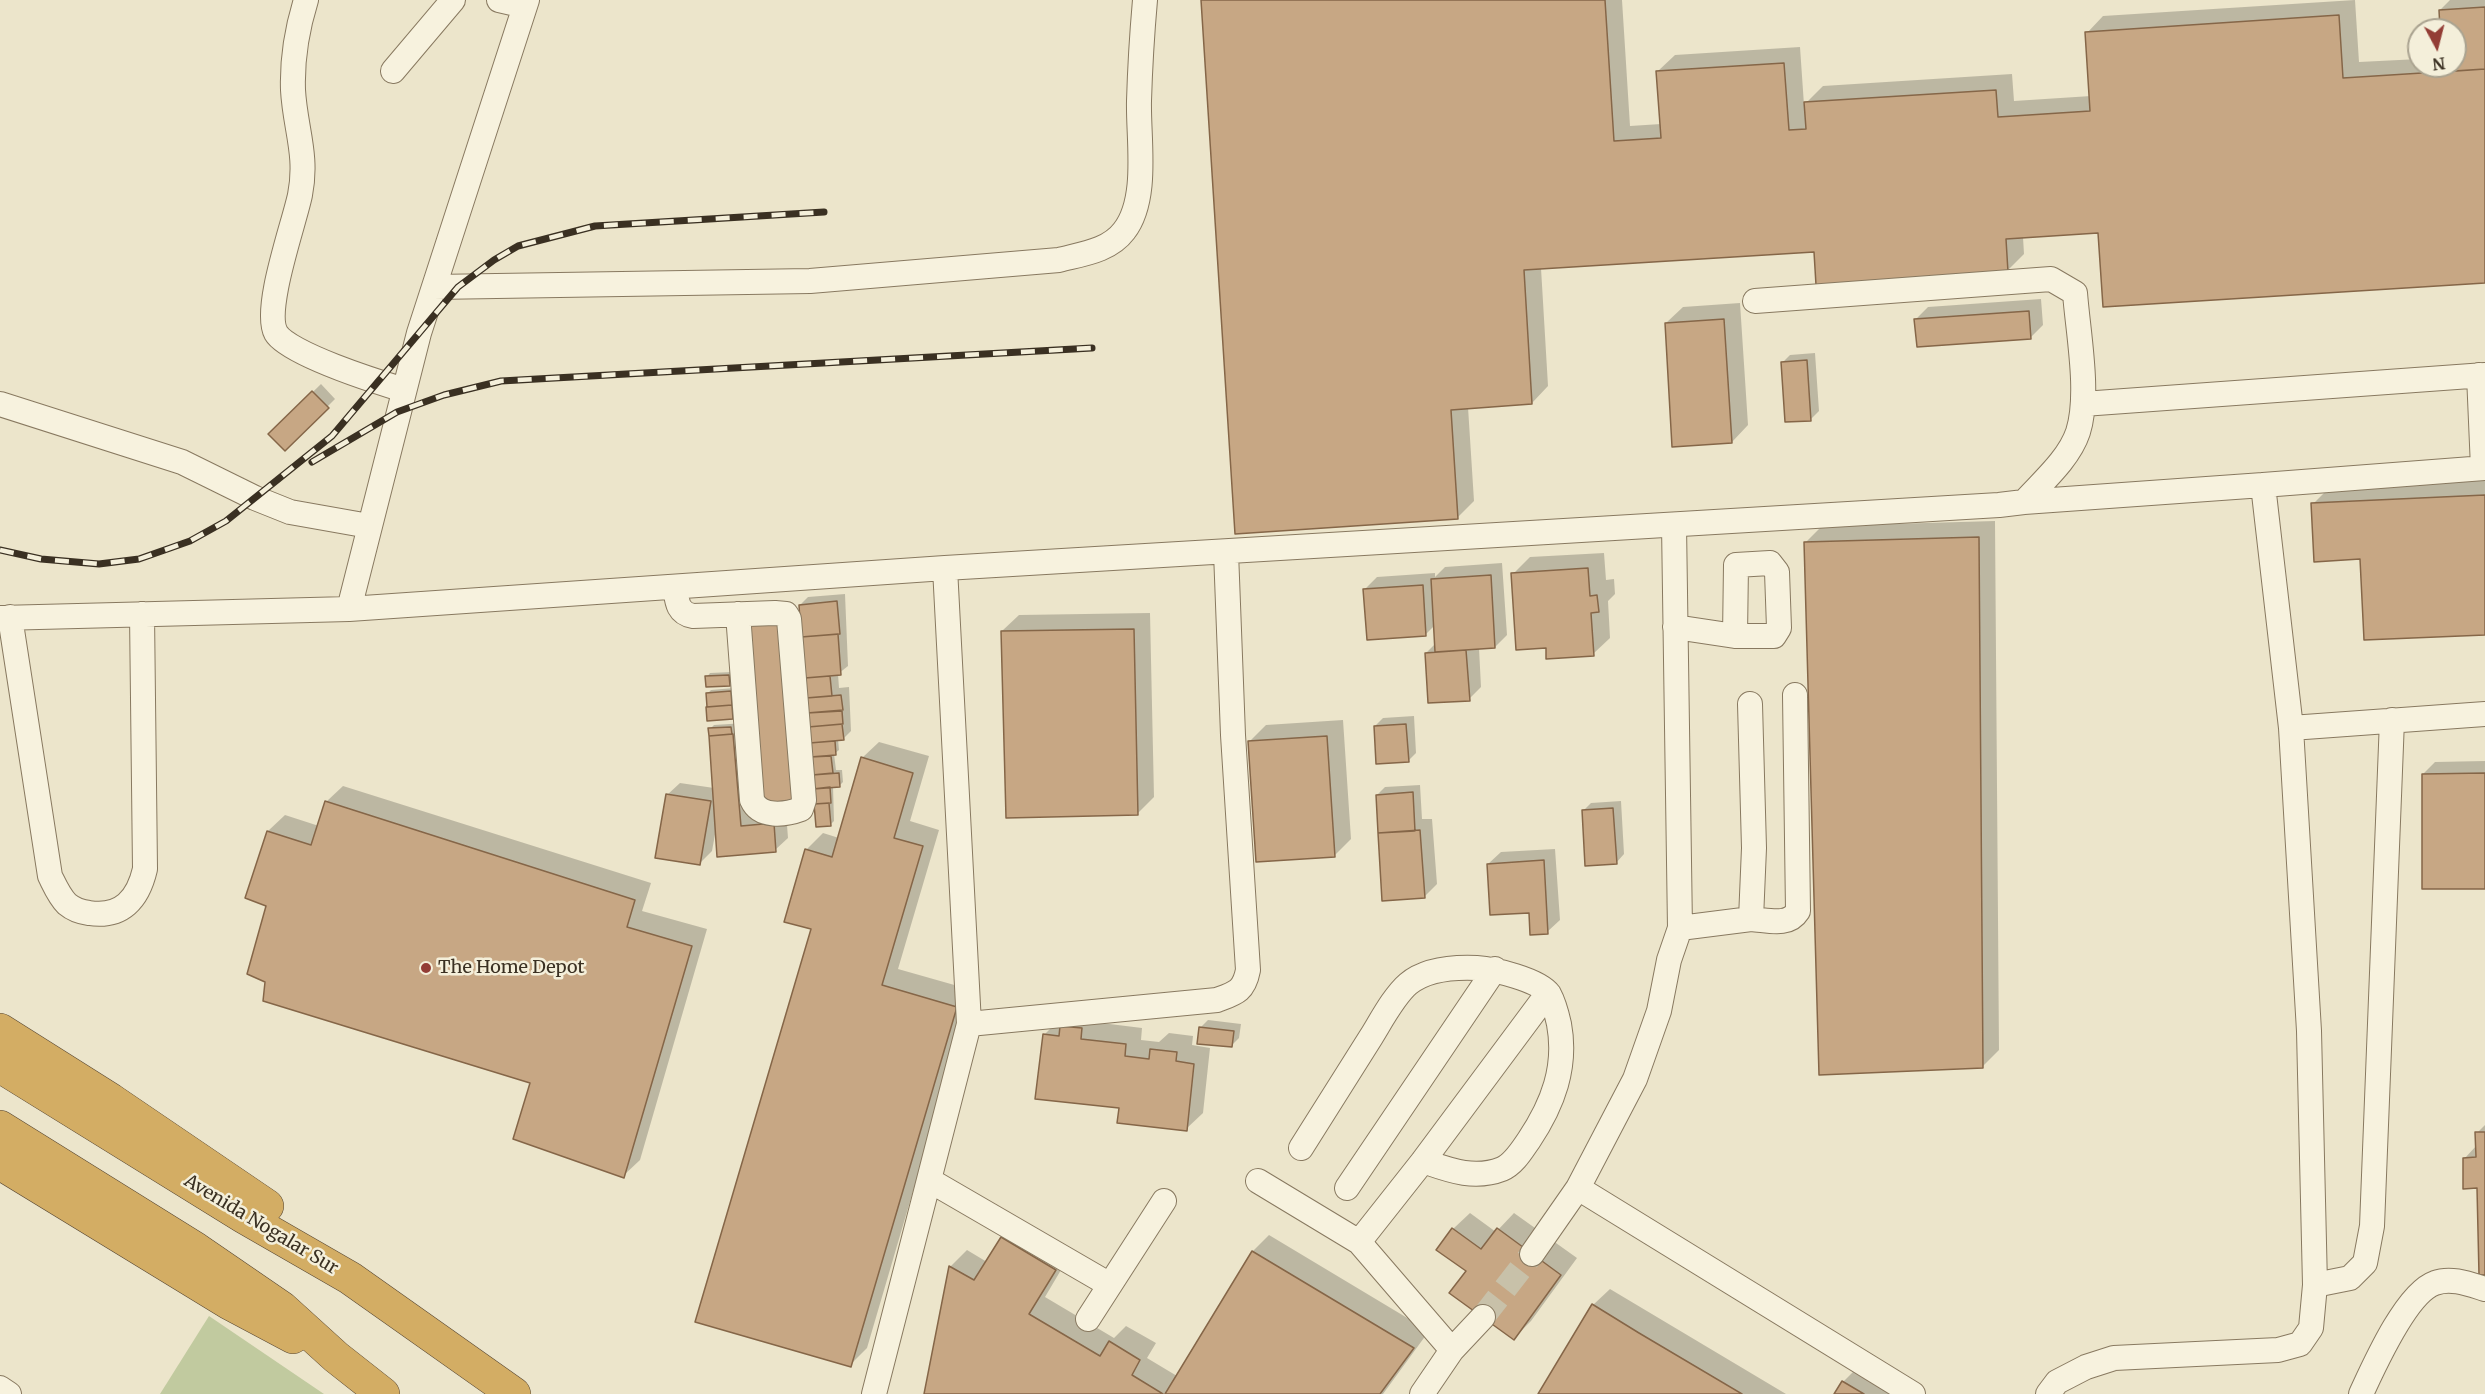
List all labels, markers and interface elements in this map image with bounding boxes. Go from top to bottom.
north arrow [2407,18,2467,78]
text: N [2431,53,2446,75]
place label: The Home Depot [438,957,585,979]
marker: The Home Depot [419,961,433,975]
street label: Avenida Nogalar Sur [180,1170,342,1280]

